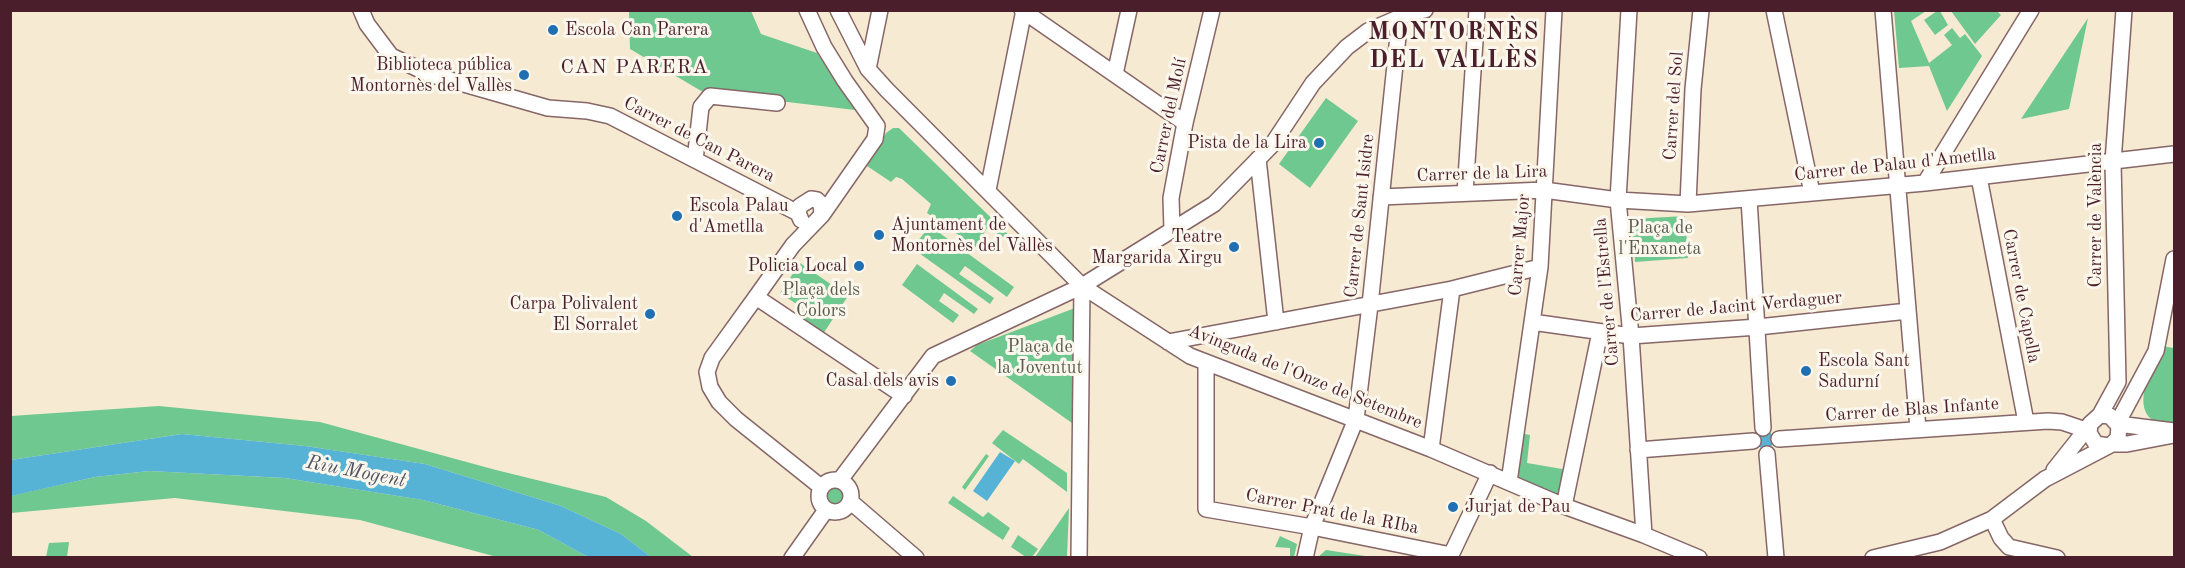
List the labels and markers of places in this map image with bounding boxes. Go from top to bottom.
place label: Escola Can Parera [565,19,709,41]
marker: Escola Can Parera [546,23,560,37]
place label: Biblioteca pública Montornès del Vallès [350,54,512,97]
marker: Biblioteca pública Montornès del Vallès [517,68,531,82]
place label: Pista de la Lira [1187,132,1307,154]
marker: Pista de la Lira [1312,136,1326,150]
place label: Escola Palau d'Ametlla [689,195,789,238]
marker: Escola Palau d'Ametlla [670,209,684,223]
place label: Ajuntament de Montornès del Vallès [891,214,1053,256]
place label: Teatre Margarida Xirgu [1091,226,1222,268]
marker: Ajuntament de Montornès del Vallès [872,228,886,242]
marker: Teatre Margarida Xirgu [1227,240,1241,254]
place label: Policia Local [748,255,847,277]
marker: Policia Local [852,259,866,273]
place label: Carpa Polivalent El Sorralet [509,293,638,336]
marker: Carpa Polivalent El Sorralet [643,307,657,321]
place label: Escola Sant Sadurní [1818,350,1910,392]
marker: Escola Sant Sadurní [1799,364,1813,378]
place label: Casal dels avis [826,370,939,392]
marker: Casal dels avis [944,374,958,388]
place label: Jurjat de Pau [1465,496,1570,518]
marker: Jurjat de Pau [1446,500,1460,514]

